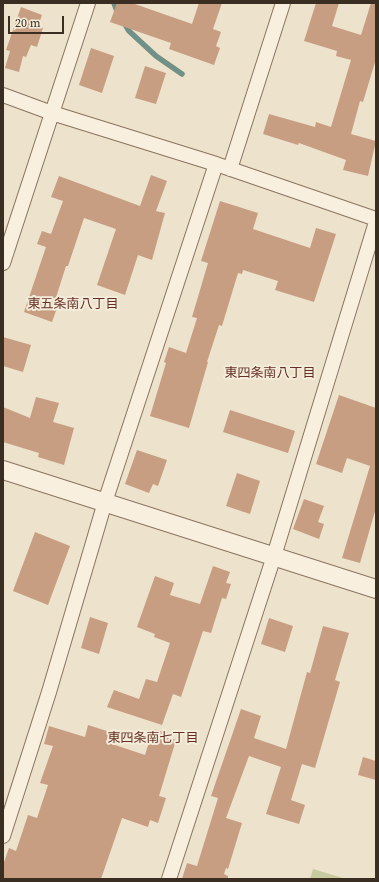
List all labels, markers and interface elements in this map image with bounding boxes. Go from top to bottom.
scale bar [10,8,66,34]
text: 20 m [15,15,41,31]
district label: 東五条南八丁目 [28,297,118,313]
district label: 東四条南八丁目 [225,366,315,382]
district label: 東四条南七丁目 [108,731,198,747]

